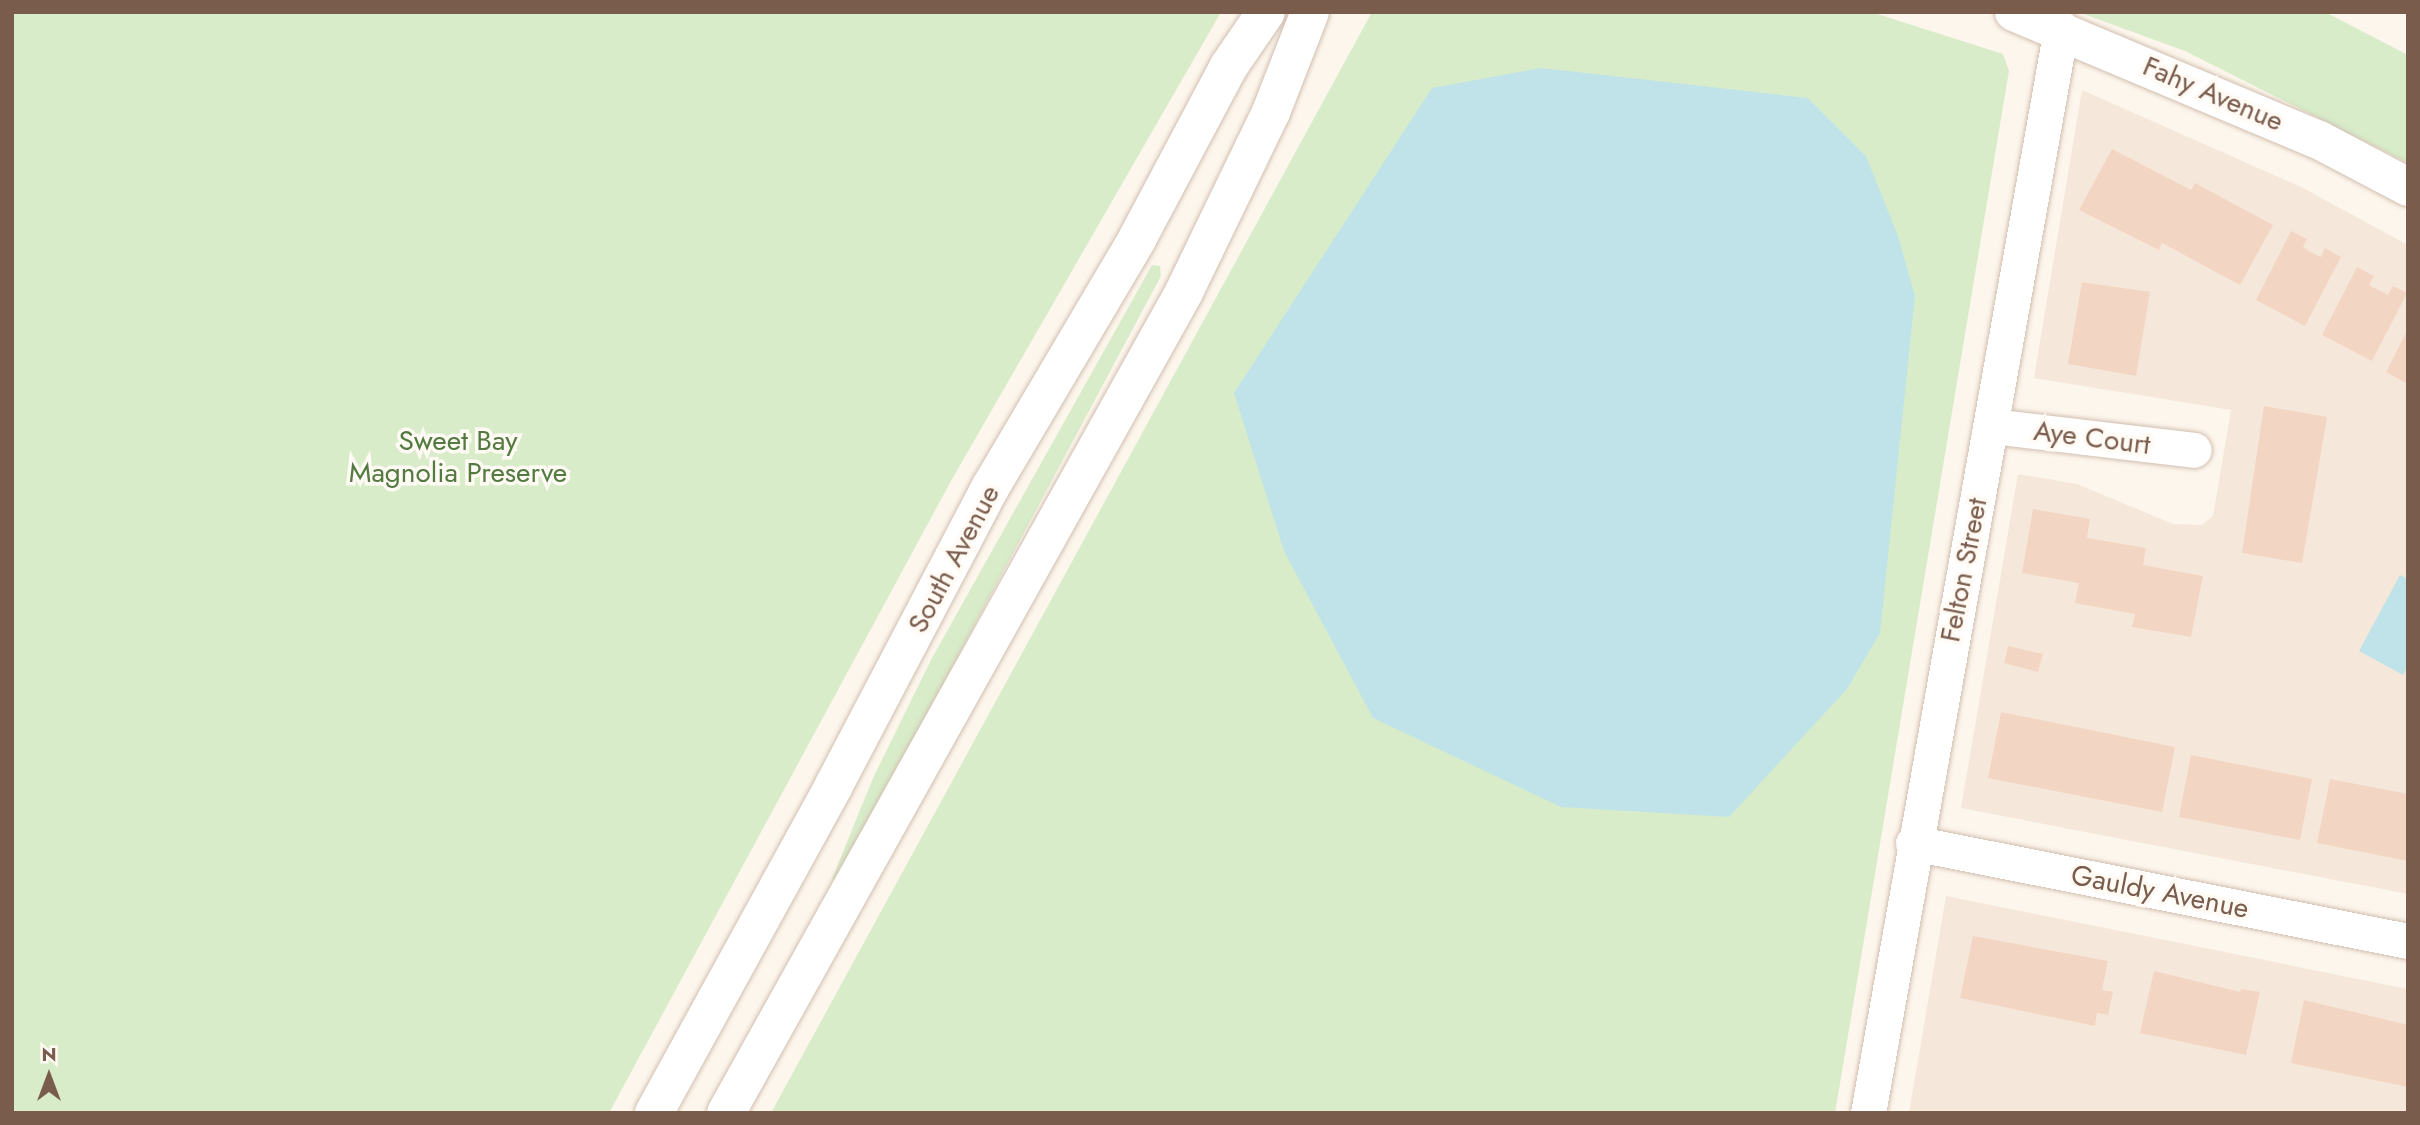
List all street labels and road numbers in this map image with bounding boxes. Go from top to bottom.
street label: Fahy Avenue [2138,49,2288,139]
street label: Aye Court [2032,414,2152,462]
street label: South Avenue [901,479,1007,639]
street label: Felton Street [1934,495,1994,645]
street label: Gauldy Avenue [2068,858,2252,926]

